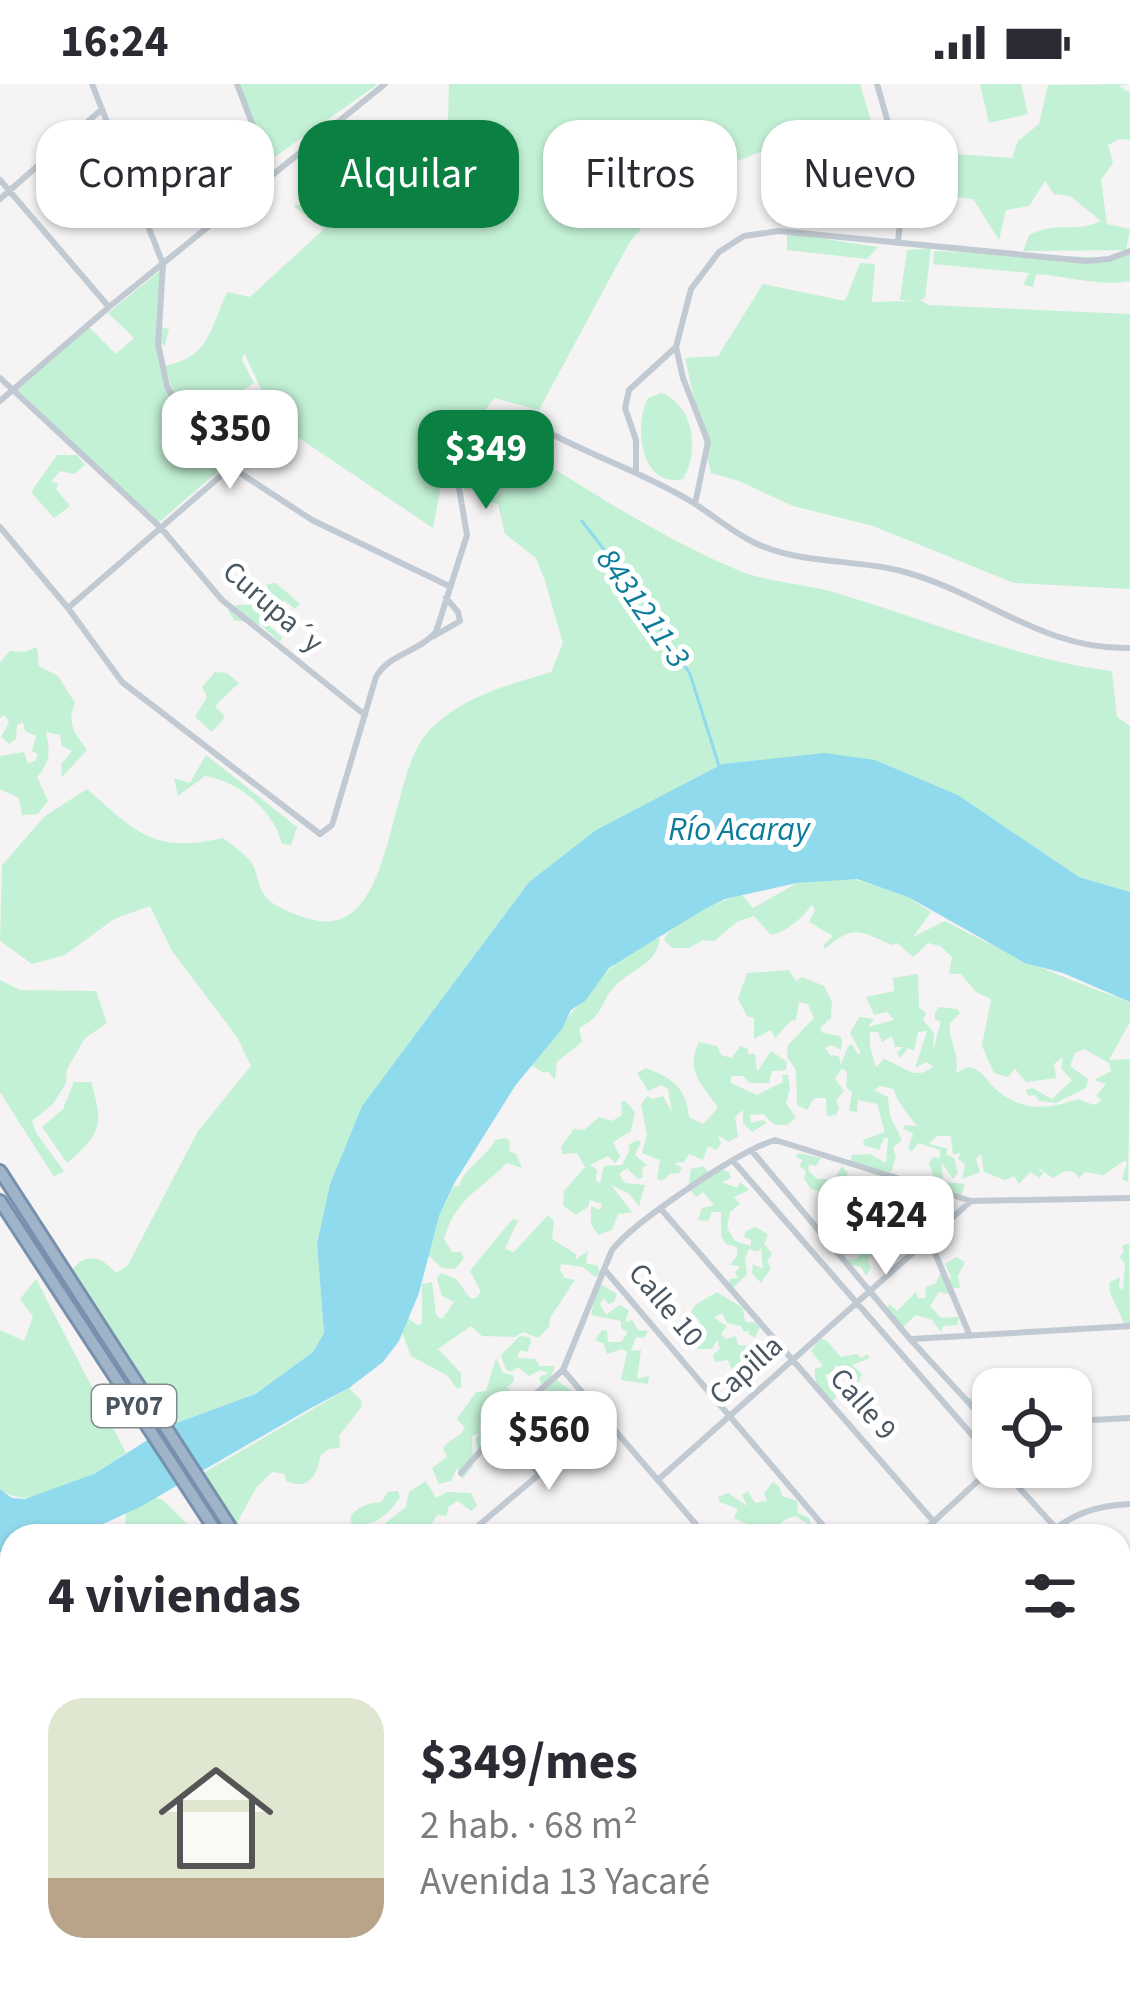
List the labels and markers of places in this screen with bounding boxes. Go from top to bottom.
pin: $350 [159,390,301,492]
pin: $349 [415,410,557,512]
pin: $424 [815,1176,957,1278]
pin: $560 [478,1391,620,1493]

